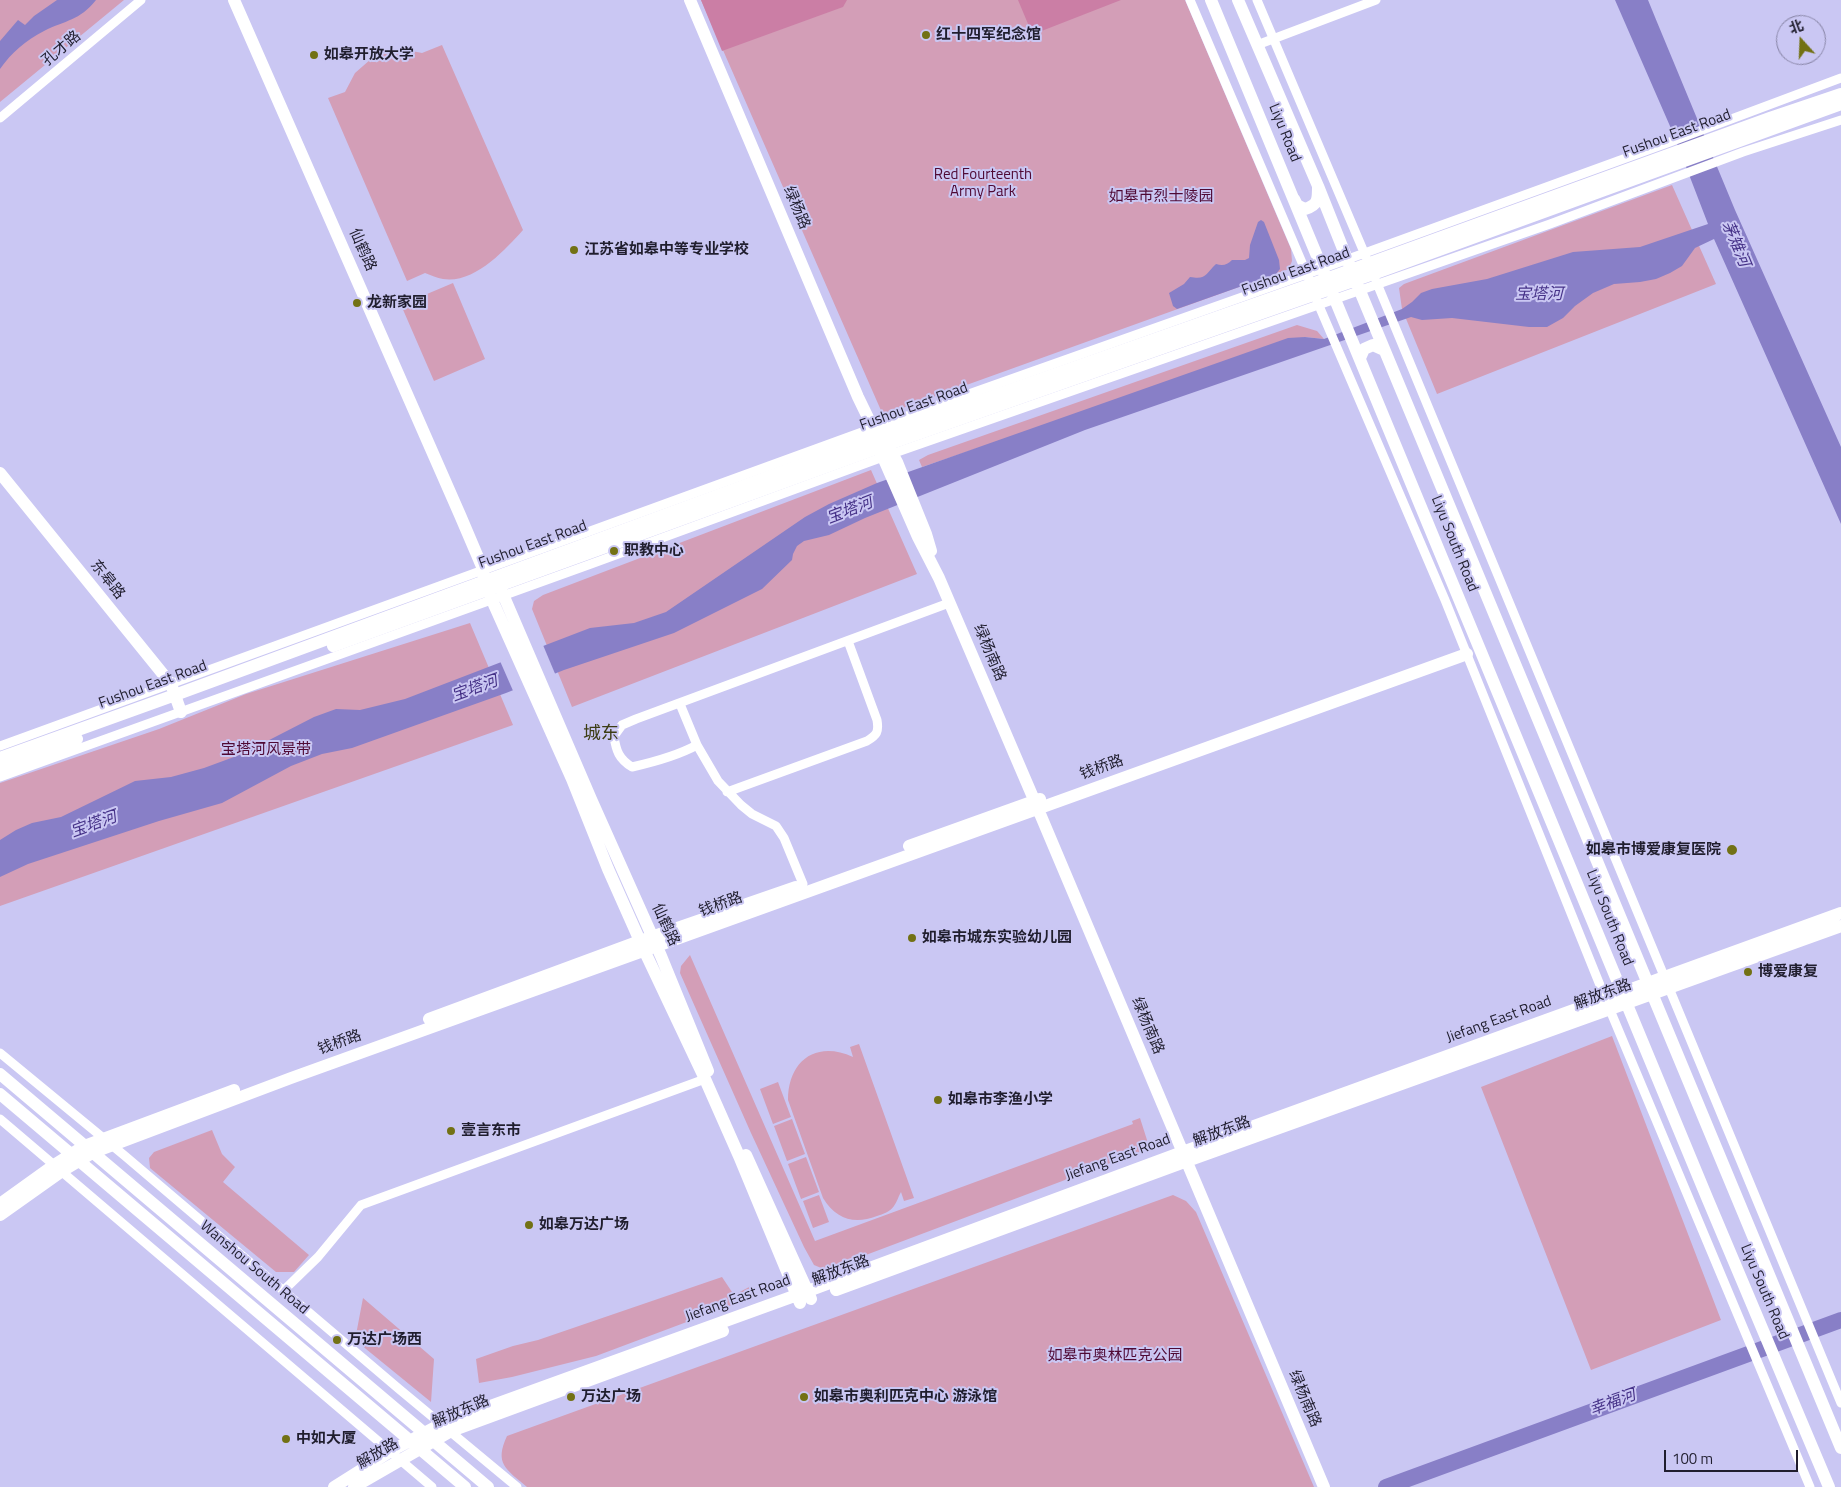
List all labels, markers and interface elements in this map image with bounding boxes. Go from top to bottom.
text: 北 [1786,14,1806,39]
north arrow [1776,15,1826,65]
place label: 红十四军纪念馆 [936,26,1041,44]
street label: 孔才路 [39,28,85,70]
marker: 红十四军纪念馆 [920,29,932,41]
place label: 如皋开放大学 [324,46,414,64]
marker: 如皋开放大学 [308,49,320,61]
street label: Liyu Road [1264,101,1304,165]
street label: Fushou East Road [1621,106,1733,162]
park label: Red Fourteenth Army Park [934,166,1032,201]
street label: 绿杨路 [779,184,813,232]
park label: 如皋市烈士陵园 [1109,188,1213,206]
water label: 茅雉河 [1717,218,1753,270]
street label: 仙鹤路 [345,226,379,274]
place label: 江苏省如皋中等专业学校 [584,241,749,259]
marker: 江苏省如皋中等专业学校 [568,244,580,256]
street label: Fushou East Road [1240,244,1352,300]
water label: 宝塔河 [1515,285,1563,305]
place label: 龙新家园 [367,294,427,312]
marker: 龙新家园 [351,297,363,309]
street label: Fushou East Road [858,379,970,435]
water label: 宝塔河 [824,493,876,529]
street label: Liyu South Road [1427,493,1481,595]
street label: Fushou East Road [477,517,589,573]
place label: 职教中心 [624,542,684,560]
marker: 职教中心 [608,545,620,557]
street label: 东皋路 [86,557,128,603]
street label: 绿杨南路 [969,622,1009,684]
street label: Fushou East Road [97,657,209,713]
water label: 宝塔河 [449,672,501,706]
district label: 城东 [583,724,619,746]
park label: 宝塔河风景带 [221,741,311,759]
street label: 钱桥路 [1078,752,1126,784]
water label: 宝塔河 [68,808,120,842]
place label: 如皋市博爱康复医院 [1586,841,1721,859]
marker: 如皋市博爱康复医院 [1725,843,1739,857]
street label: Liyu South Road [1582,867,1636,969]
street label: 钱桥路 [697,889,745,921]
street label: 仙鹤路 [647,901,683,949]
place label: 如皋市城东实验幼儿园 [922,929,1072,947]
marker: 如皋市城东实验幼儿园 [906,932,918,944]
place label: 博爱康复 [1758,963,1818,981]
marker: 博爱康复 [1742,966,1754,978]
street label: 解放东路 [1572,976,1634,1014]
street label: Jiefang East Road [1444,993,1554,1047]
street label: 绿杨南路 [1127,995,1167,1057]
street label: 钱桥路 [316,1027,364,1059]
place label: 如皋市李渔小学 [948,1091,1053,1109]
marker: 如皋市李渔小学 [932,1094,944,1106]
street label: 解放东路 [1191,1113,1253,1151]
place label: 壹言东市 [461,1122,521,1140]
marker: 壹言东市 [445,1125,457,1137]
street label: Jiefang East Road [1063,1131,1173,1185]
place label: 如皋万达广场 [539,1216,629,1234]
street label: Wanshou South Road [196,1217,312,1319]
marker: 如皋万达广场 [523,1219,535,1231]
street label: Liyu South Road [1736,1241,1792,1343]
street label: 解放东路 [810,1252,872,1290]
street label: Jiefang East Road [683,1272,793,1326]
place label: 万达广场西 [347,1331,422,1349]
marker: 万达广场西 [331,1334,343,1346]
park label: 如皋市奥林匹克公园 [1048,1347,1182,1365]
street label: 绿杨南路 [1284,1368,1324,1430]
water label: 幸福河 [1587,1386,1639,1420]
place label: 万达广场 [581,1388,641,1406]
place label: 如皋市奥利匹克中心 游泳馆 [814,1388,997,1406]
marker: 万达广场 [565,1391,577,1403]
marker: 如皋市奥利匹克中心 游泳馆 [798,1391,810,1403]
street label: 解放东路 [430,1392,492,1432]
place label: 中如大厦 [296,1430,356,1448]
marker: 中如大厦 [280,1433,292,1445]
street label: 解放路 [354,1435,402,1473]
scale bar [1666,1440,1800,1472]
text: 100 m [1672,1447,1713,1470]

